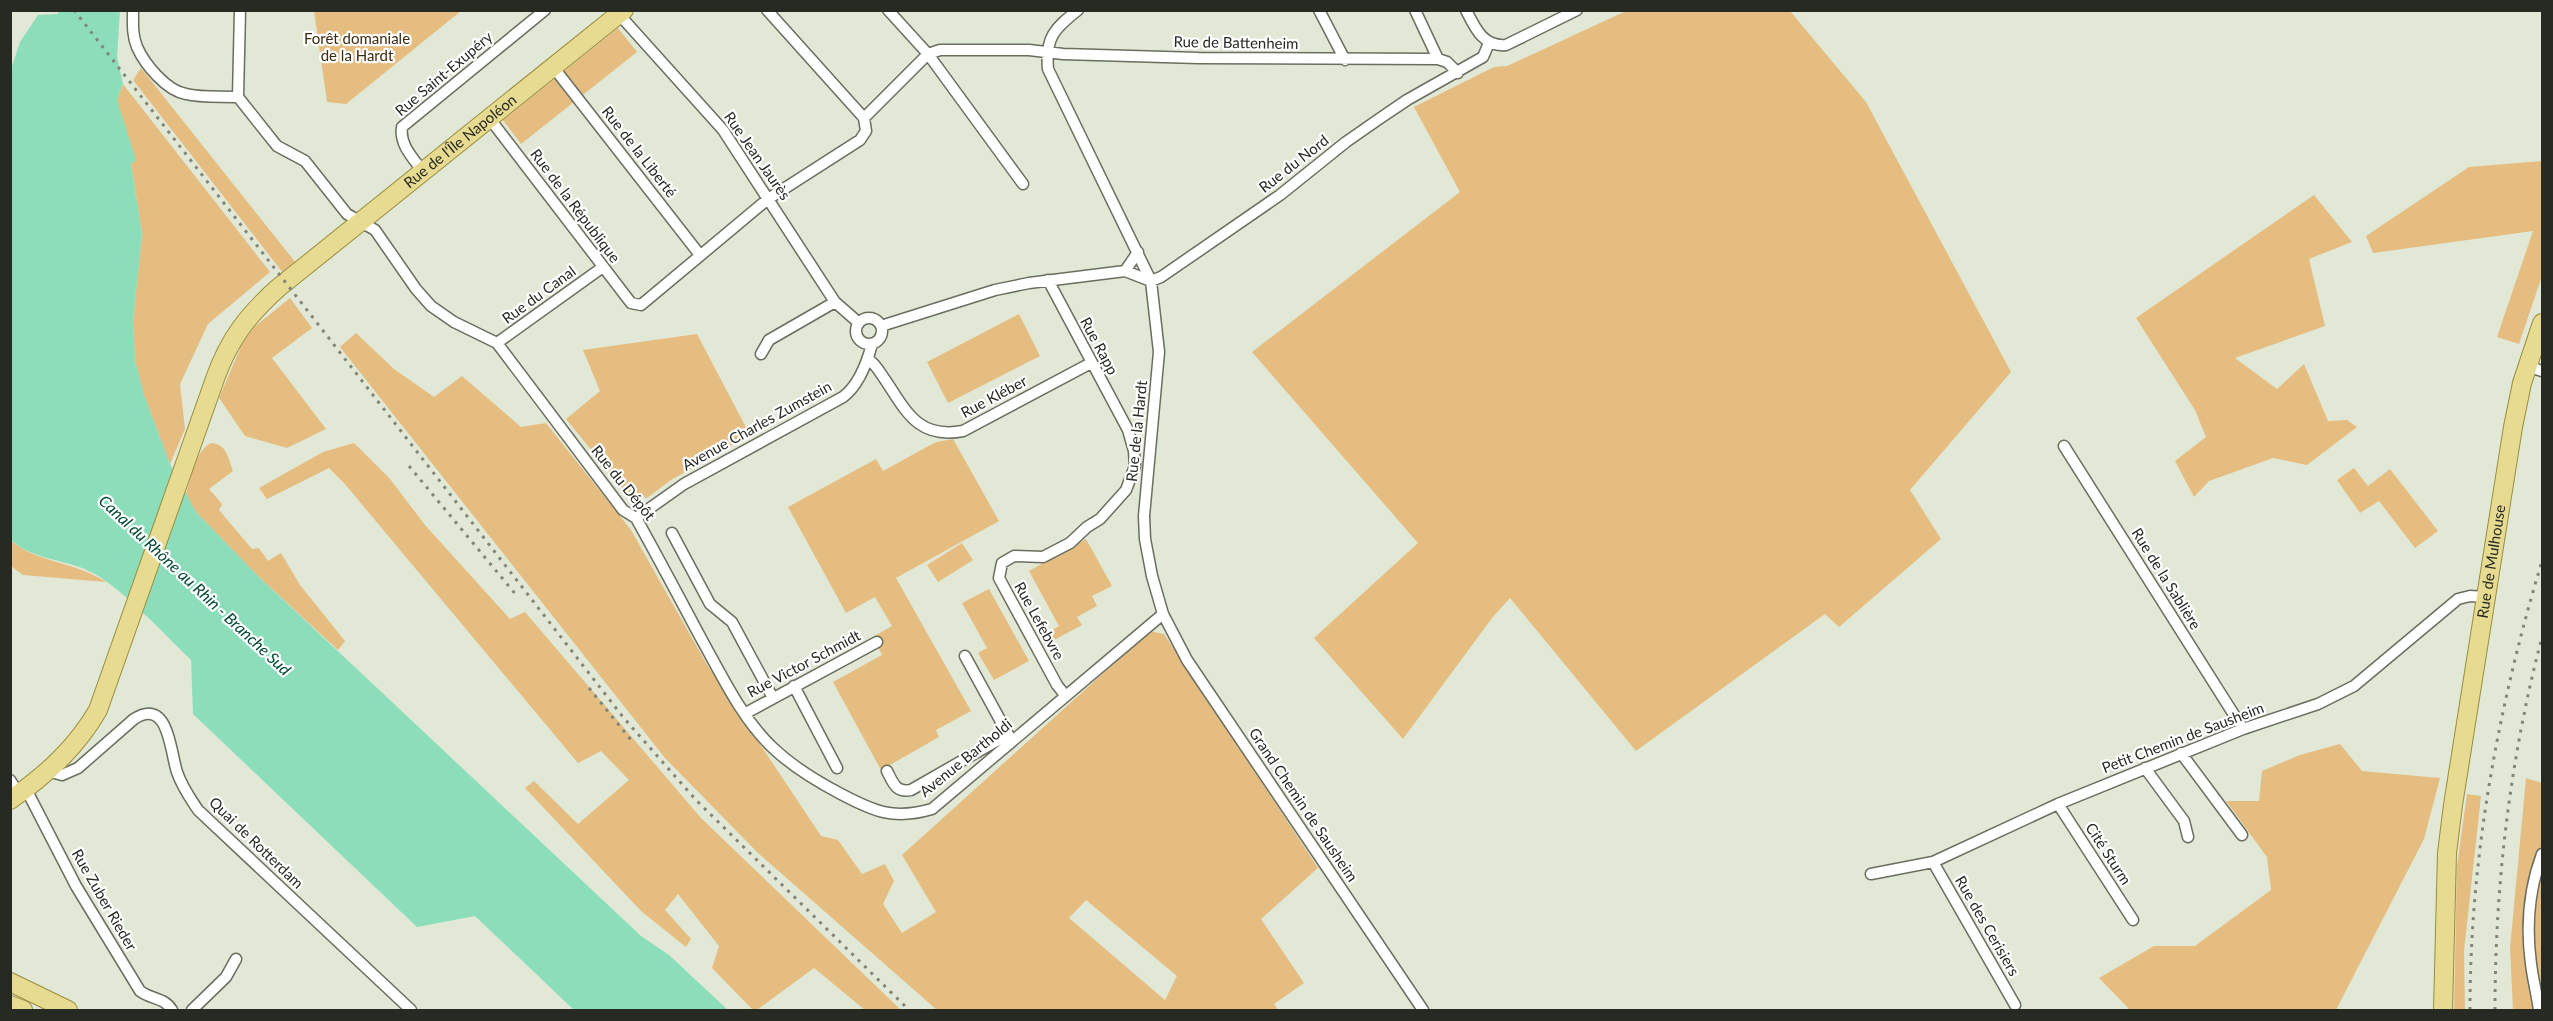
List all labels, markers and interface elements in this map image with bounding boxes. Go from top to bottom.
street label: Rue Saint-Exupéry [391,27,496,119]
park label: Forêt domaniale de la Hardt [304,29,410,64]
street label: Rue de Battenheim [1173,32,1299,52]
street label: Rue de l'Île Napoléon [400,90,520,191]
street label: Rue de la Liberté [599,102,681,201]
street label: Rue Jean Jaurès [721,108,795,203]
street label: Rue du Nord [1255,131,1332,196]
street label: Rue de la République [527,145,625,266]
street label: Rue du Canal [498,261,579,327]
street label: Rue Rapp [1077,314,1123,377]
street label: Rue Kléber [957,371,1030,421]
street label: Avenue Charles Zumstein [679,377,834,474]
street label: Rue de la Hardt [1122,379,1150,482]
street label: Rue du Dépôt [588,441,660,524]
water label: Canal du Rhône au Rhin - Branche Sud [96,491,296,679]
street label: Rue de Mulhouse [2473,503,2509,619]
street label: Rue de la Sablière [2128,524,2205,633]
street label: Rue Lefebvre [1011,578,1069,663]
street label: Rue Victor Schmidt [744,625,864,701]
street label: Petit Chemin de Sausheim [2099,698,2266,776]
street label: Avenue Bartholdi [915,714,1015,800]
street label: Grand Chemin de Sausheim [1246,724,1362,885]
street label: Quai de Rotterdam [206,793,308,892]
street label: Cité Sturm [2082,819,2135,888]
street label: Rue Zuber Rieder [69,846,141,954]
street label: Rue des Cerisiers [1952,872,2024,979]

